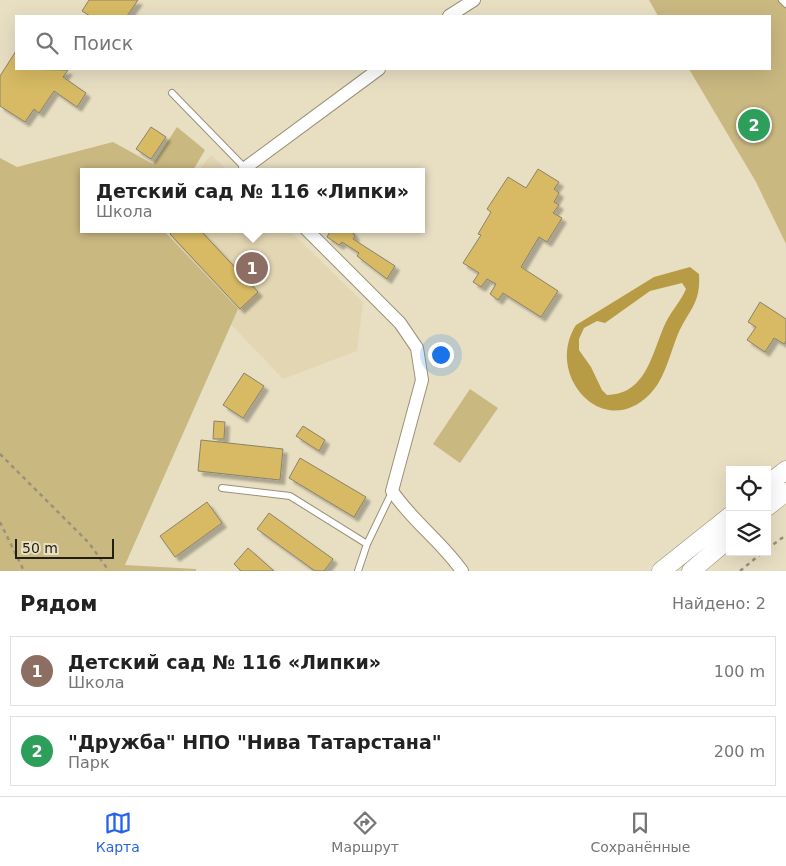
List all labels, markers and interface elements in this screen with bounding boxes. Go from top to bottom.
search box [15,15,771,70]
icon: search [33,29,61,57]
text: Поиск [73,32,133,54]
pin: 2 [738,106,770,144]
popup [80,168,425,233]
text: Детский сад № 116 «Липки» [96,180,409,202]
text: Школа [96,202,153,221]
pin: 1 [236,249,268,287]
your location [428,342,454,368]
map controls [726,466,771,556]
button: locate [726,466,771,511]
button: layers [726,511,771,556]
scale bar [15,536,114,559]
text: 50 m [22,540,58,556]
text: Рядом [20,592,97,616]
text: Найдено: 2 [672,594,766,613]
text: Детский сад № 116 «Липки» [68,651,381,673]
text: 1 [31,662,43,681]
text: 100 m [714,662,765,681]
text: Школа [68,673,125,692]
text: "Дружба" НПО "Нива Татарстана" [68,731,442,753]
text: 2 [31,742,43,761]
text: 200 m [714,742,765,761]
text: Парк [68,753,110,772]
tab: Карта [96,809,140,855]
tab: Маршрут [331,809,399,855]
tab: Сохранённые [590,809,690,855]

